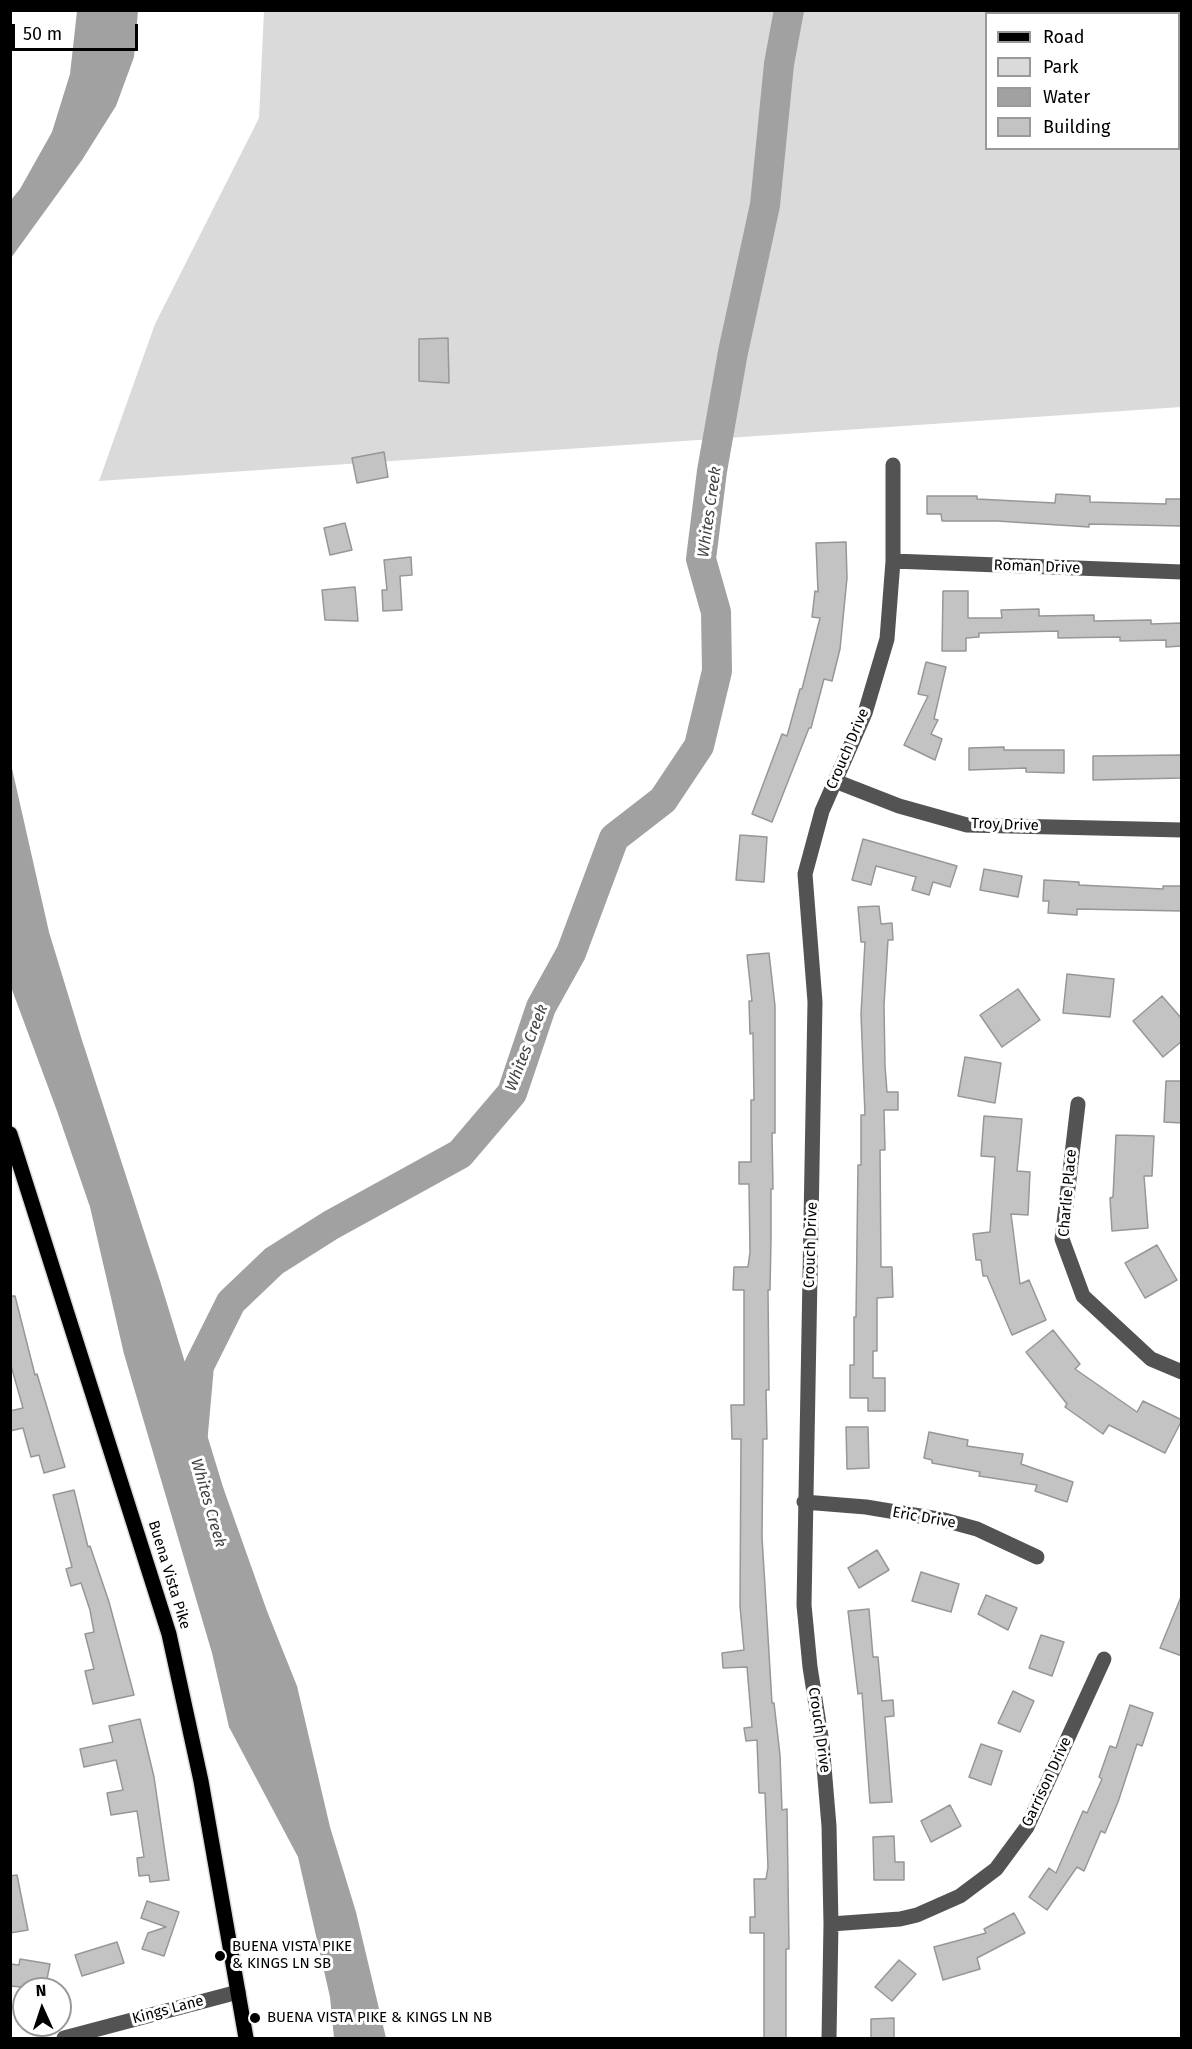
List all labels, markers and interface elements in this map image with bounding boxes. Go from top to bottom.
scale bar [15,12,141,50]
legend [985,12,1180,150]
text: 50 m [23,23,62,45]
text: Road [1043,26,1085,48]
text: Park [1043,56,1078,78]
text: Water [1043,86,1090,108]
text: Building [1043,116,1110,138]
water label: Whites Creek [694,465,726,559]
street label: Roman Drive [993,556,1081,578]
street label: Crouch Drive [823,706,873,792]
street label: Troy Drive [971,815,1039,835]
water label: Whites Creek [502,1002,552,1094]
street label: Charlie Place [1055,1148,1081,1238]
street label: Crouch Drive [801,1202,821,1288]
water label: Whites Creek [186,1456,230,1550]
street label: Eric Drive [891,1504,957,1532]
street label: Buena Vista Pike [144,1519,194,1631]
street label: Crouch Drive [804,1686,834,1774]
street label: Garrison Drive [1018,1734,1076,1830]
place label: BUENA VISTA PIKE & KINGS LN SB [232,1938,352,1973]
marker: BUENA VISTA PIKE & KINGS LN SB [213,1949,227,1963]
north arrow [12,1977,72,2037]
text: N [35,1981,47,2000]
street label: Kings Lane [130,1992,206,2028]
place label: BUENA VISTA PIKE & KINGS LN NB [267,2009,492,2027]
marker: BUENA VISTA PIKE & KINGS LN NB [248,2011,262,2025]

